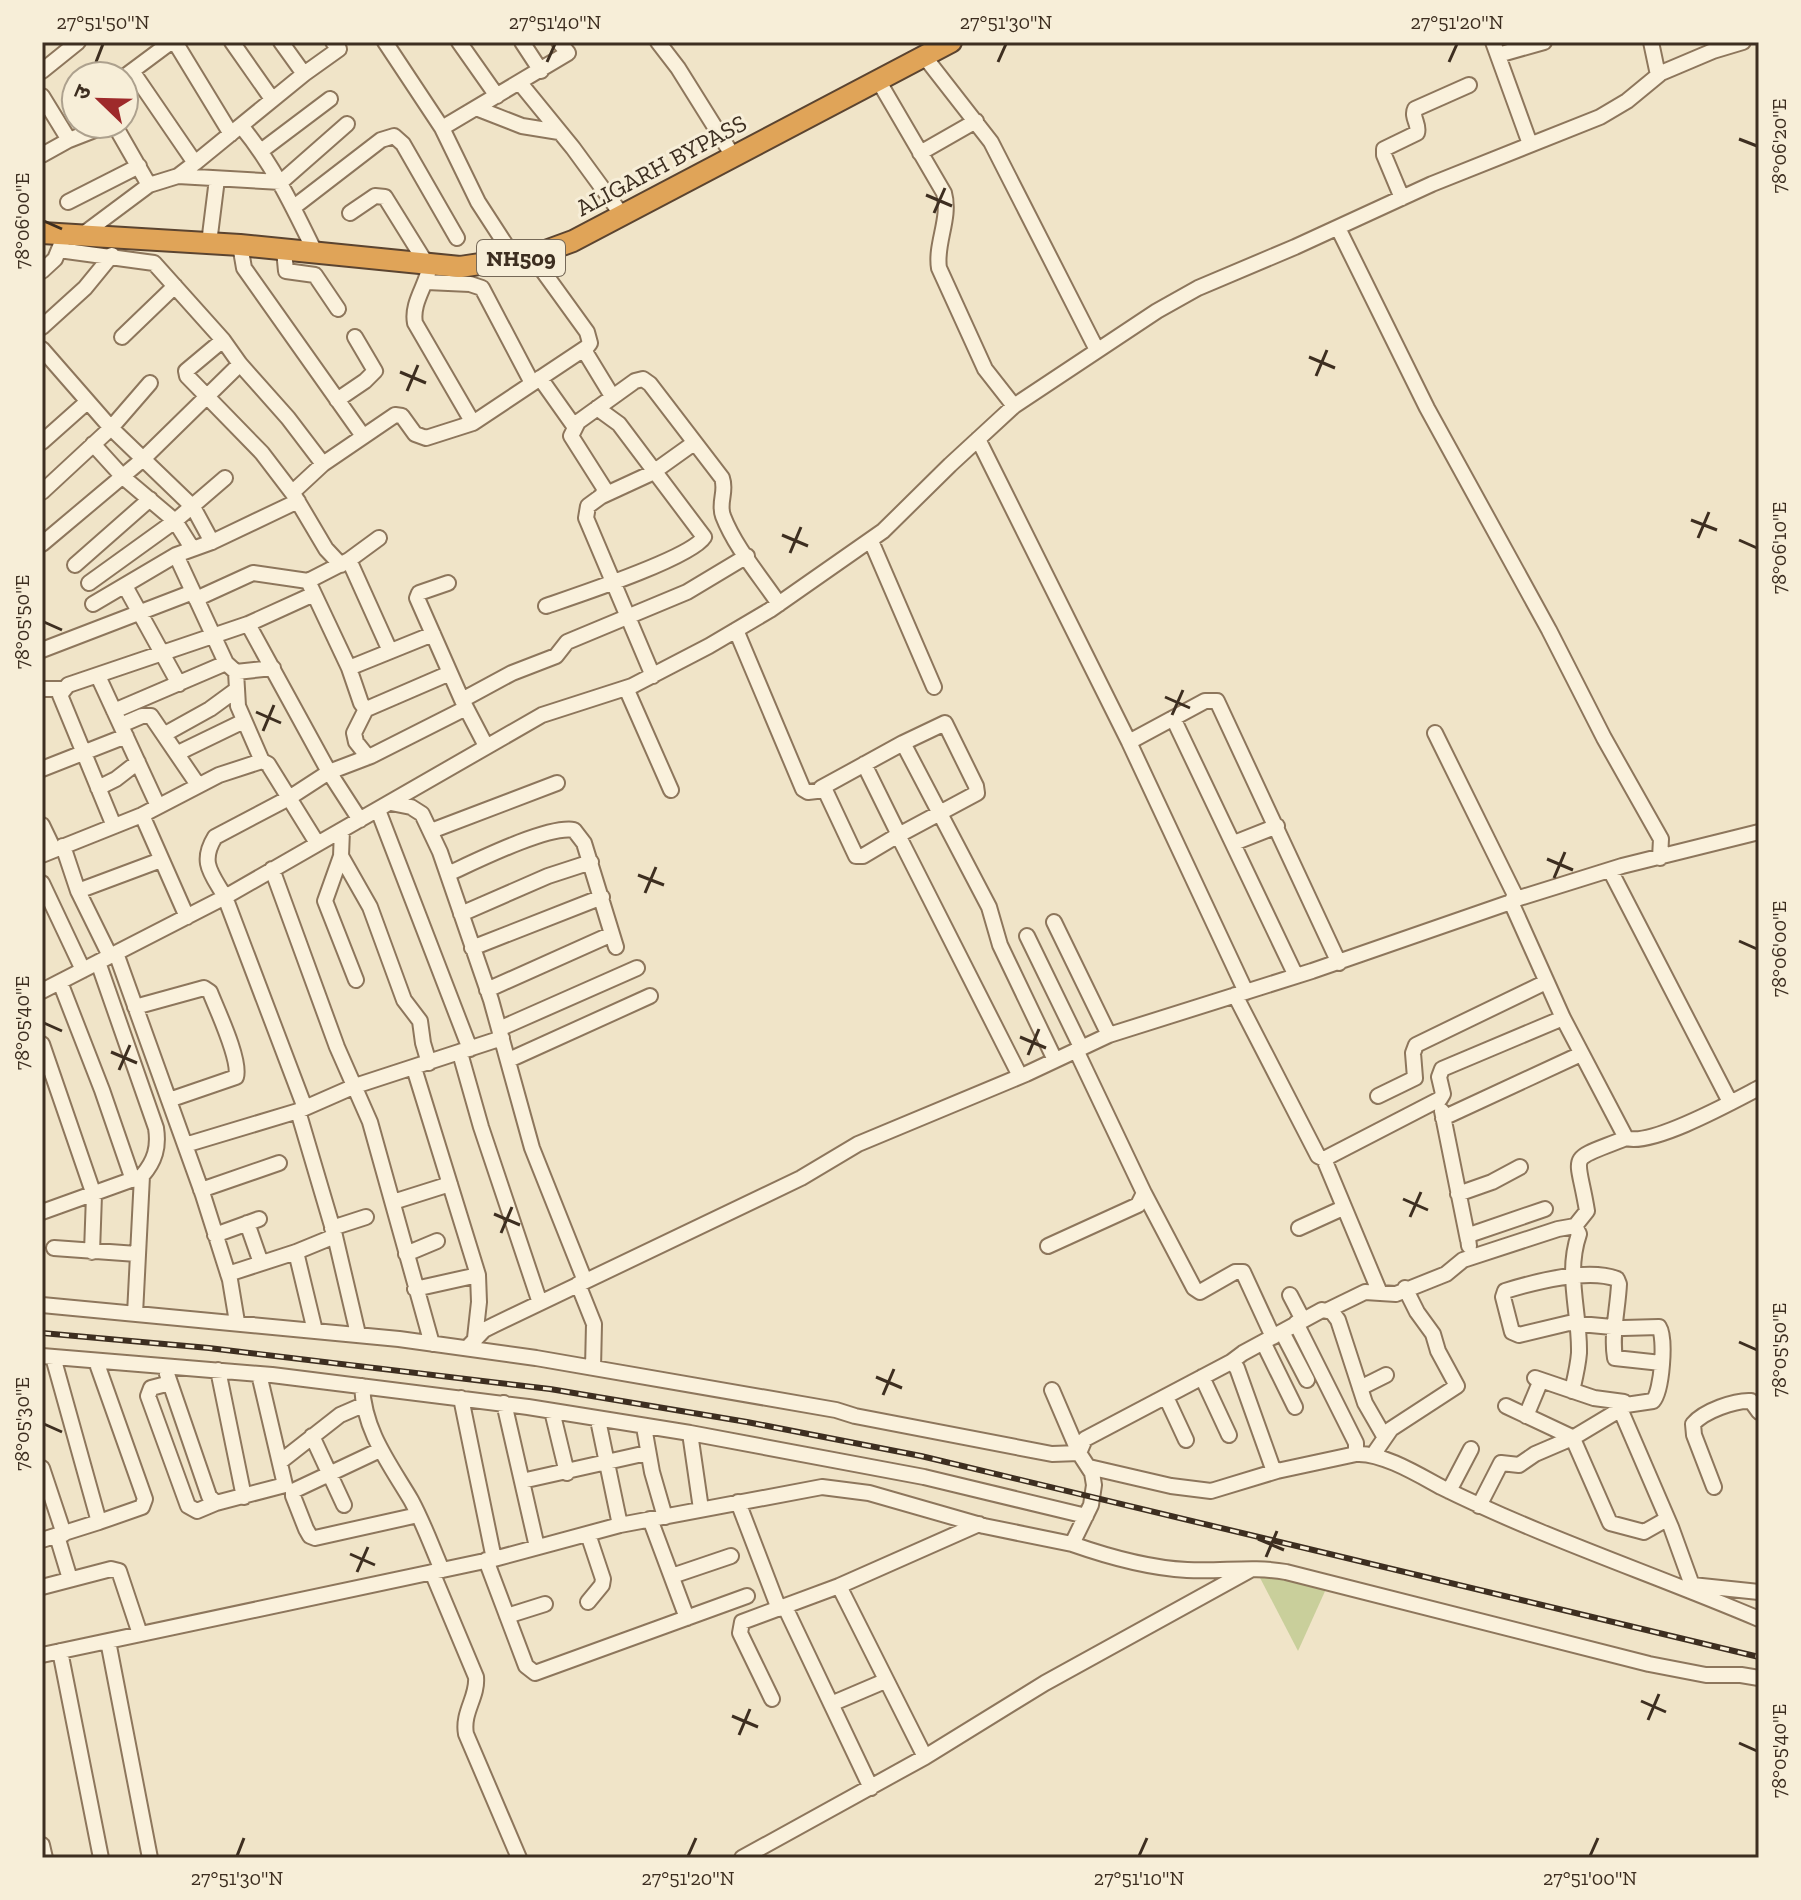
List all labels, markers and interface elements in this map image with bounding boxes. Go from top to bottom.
text: 27°51'50"N [57,10,150,34]
text: 27°51'40"N [509,10,602,34]
text: 27°51'30"N [960,10,1052,34]
text: 27°51'20"N [1411,10,1504,34]
north arrow [60,60,140,140]
text: उ [67,80,97,104]
text: 78°06'20"E [1767,98,1791,194]
street label: ALIGARH BYPASS [571,108,751,222]
text: 78°06'00"E [10,173,34,269]
road number: NH509 [477,240,565,276]
text: 78°06'10"E [1767,502,1791,594]
text: 78°05'50"E [10,575,34,669]
text: 78°06'00"E [1767,901,1791,997]
text: 78°05'40"E [10,976,34,1070]
text: 78°05'50"E [1767,1303,1791,1397]
text: 78°05'30"E [10,1377,34,1471]
text: 78°05'40"E [1767,1704,1791,1798]
text: 27°51'30"N [191,1866,283,1890]
text: 27°51'20"N [642,1866,735,1890]
text: 27°51'10"N [1094,1866,1184,1890]
text: 27°51'00"N [1543,1866,1637,1890]

